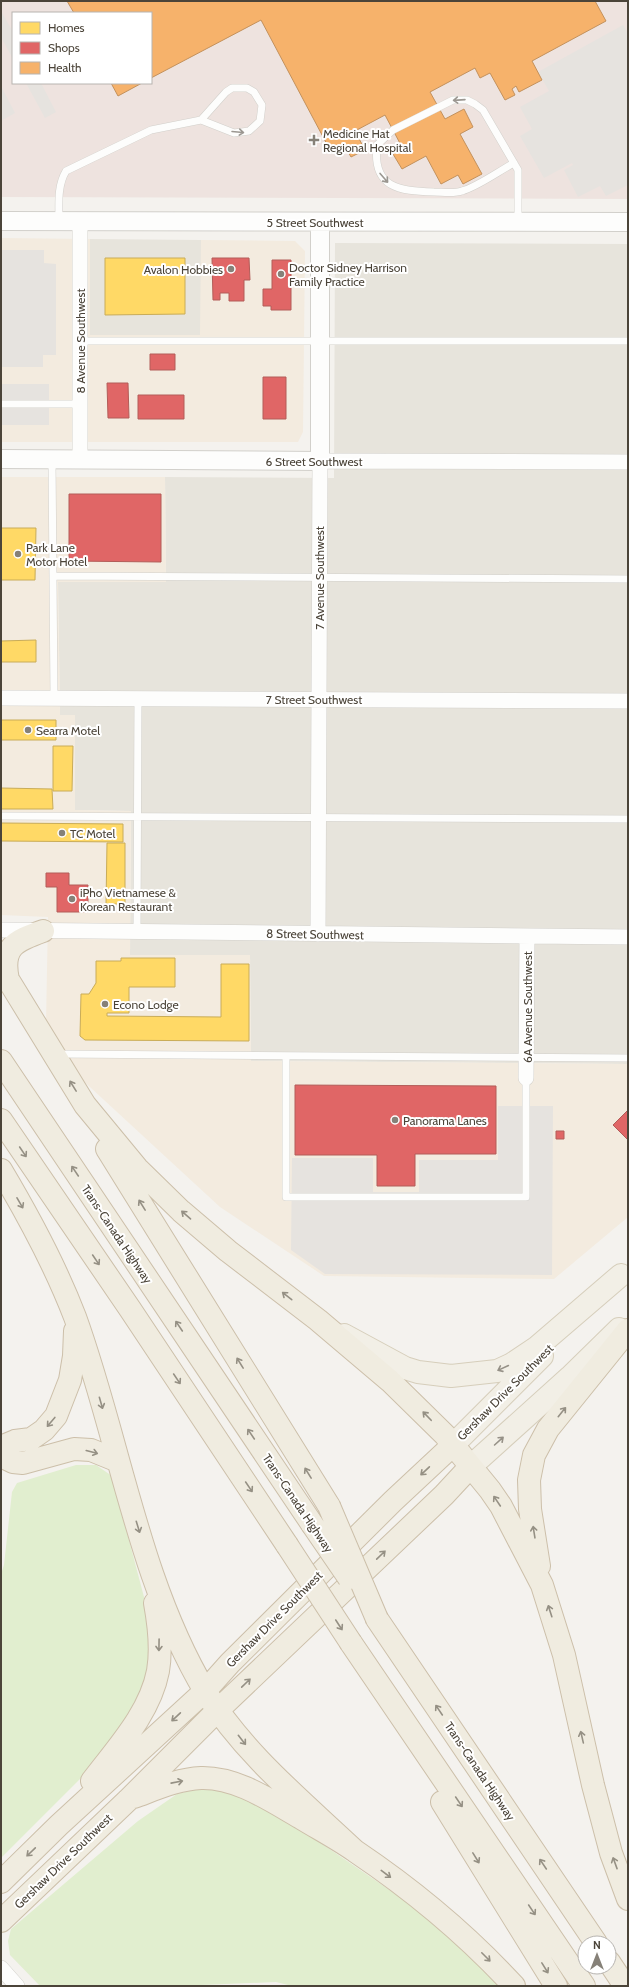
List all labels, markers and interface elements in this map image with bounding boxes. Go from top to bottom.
legend [12,12,152,84]
text: Homes [48,20,85,35]
text: Shops [48,40,80,55]
text: Health [48,60,82,75]
one-way arrow [453,97,466,104]
place label: Medicine Hat Regional Hospital [323,126,411,155]
one-way arrow [231,128,244,136]
marker: Medicine Hat Regional Hospital [308,134,320,146]
one-way arrow [380,173,389,183]
street label: 5 Street Southwest [267,215,363,230]
place label: Doctor Sidney Harrison Family Practice [289,260,407,289]
place label: Avalon Hobbies [144,262,223,277]
marker: Avalon Hobbies [226,264,236,274]
marker: Doctor Sidney Harrison Family Practice [276,269,286,279]
street label: 8 Avenue Southwest [73,289,88,393]
street label: 6 Street Southwest [265,454,363,469]
street label: 7 Avenue Southwest [312,526,327,630]
place label: Park Lane Motor Hotel [26,540,87,569]
marker: Park Lane Motor Hotel [13,549,23,559]
street label: 7 Street Southwest [266,692,362,707]
place label: Searra Motel [36,723,100,738]
marker: Searra Motel [23,725,33,735]
place label: TC Motel [70,826,115,841]
marker: TC Motel [57,828,67,838]
place label: iPho Vietnamese & Korean Restaurant [80,885,177,914]
marker: iPho Vietnamese & Korean Restaurant [67,894,77,904]
street label: 8 Street Southwest [266,926,364,942]
street label: 6A Avenue Southwest [520,951,535,1063]
place label: Econo Lodge [113,997,179,1012]
marker: Econo Lodge [100,999,110,1009]
one-way arrow [69,1081,77,1092]
place label: Panorama Lanes [403,1113,487,1128]
marker: Panorama Lanes [390,1115,400,1125]
one-way arrow [19,1147,27,1158]
one-way arrow [71,1166,79,1177]
street label: Trans-Canada Highway [78,1182,156,1286]
one-way arrow [17,1197,25,1209]
one-way arrow [137,1199,145,1211]
one-way arrow [181,1210,191,1219]
one-way arrow [92,1254,100,1265]
one-way arrow [282,1292,293,1301]
one-way arrow [174,1320,183,1331]
street label: Gershaw Drive Southwest [454,1341,556,1443]
one-way arrow [235,1357,243,1369]
one-way arrow [498,1365,510,1372]
one-way arrow [173,1373,181,1384]
one-way arrow [98,1396,105,1409]
one-way arrow [558,1406,567,1417]
one-way arrow [422,1411,432,1421]
one-way arrow [46,1416,55,1427]
one-way arrow [247,1428,255,1439]
one-way arrow [494,1437,504,1446]
one-way arrow [86,1449,99,1456]
street label: Trans-Canada Highway [259,1451,337,1555]
one-way arrow [304,1467,312,1479]
one-way arrow [419,1467,430,1476]
one-way arrow [245,1482,253,1493]
one-way arrow [493,1496,501,1507]
one-way arrow [135,1521,142,1534]
one-way arrow [530,1526,538,1539]
one-way arrow [376,1550,386,1559]
street label: Gershaw Drive Southwest [223,1568,325,1670]
one-way arrow [546,1605,553,1618]
one-way arrow [335,1619,343,1630]
one-way arrow [155,1638,163,1651]
one-way arrow [241,1678,251,1688]
one-way arrow [435,1705,443,1716]
one-way arrow [171,1712,181,1722]
street label: Trans-Canada Highway [441,1719,519,1823]
one-way arrow [578,1731,586,1744]
one-way arrow [238,1735,246,1746]
one-way arrow [171,1778,184,1786]
one-way arrow [455,1796,463,1807]
street label: Gershaw Drive Southwest [11,1810,115,1912]
one-way arrow [26,1847,36,1857]
one-way arrow [472,1852,481,1863]
one-way arrow [610,1857,618,1869]
one-way arrow [539,1859,547,1870]
one-way arrow [380,1870,391,1878]
one-way arrow [528,1904,537,1915]
north arrow [577,1935,617,1975]
text: N [593,1938,601,1952]
one-way arrow [481,1952,491,1962]
one-way arrow [541,1962,549,1973]

